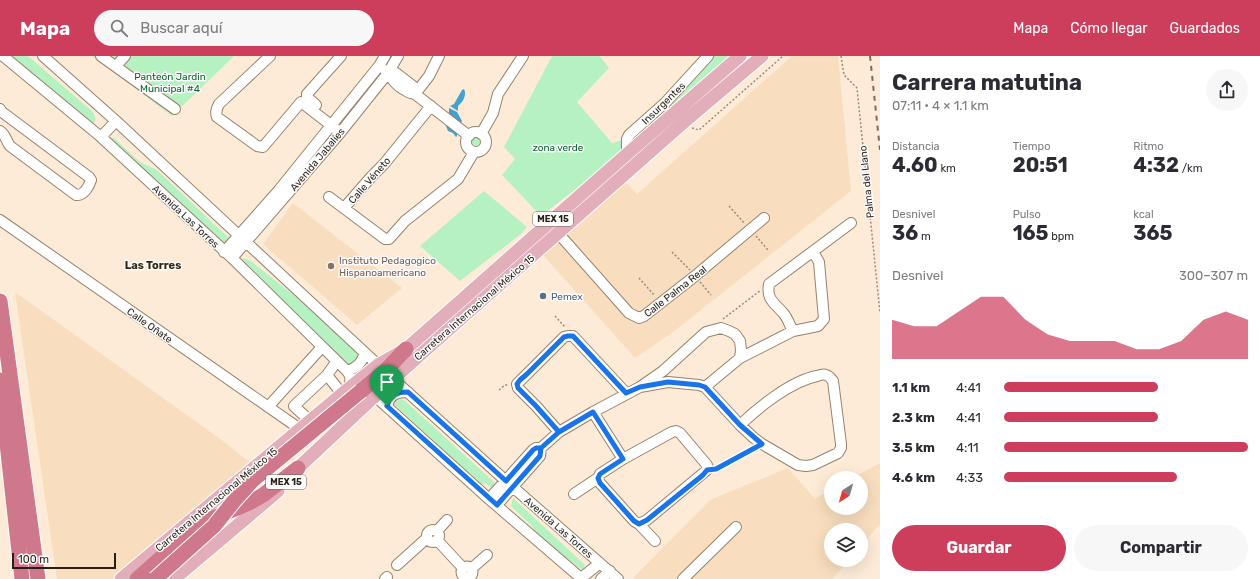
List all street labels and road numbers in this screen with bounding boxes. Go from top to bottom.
street label: Insurgentes [639,80,688,127]
street label: Avenida Jabalíes [288,126,348,194]
street label: Palma del Llano [857,145,877,219]
street label: Calle Véneto [346,155,393,206]
street label: Avenida Las Torres [149,183,221,251]
road number: MEX 15 [533,212,573,226]
street label: Carretera Internacional México 15 [412,252,537,363]
street label: Calle Palma Real [642,264,709,320]
street label: Calle Oñate [124,306,175,346]
street label: Carretera Internacional México 15 [153,445,280,554]
road number: MEX 15 [266,475,306,489]
street label: Avenida Las Torres [522,495,595,561]

